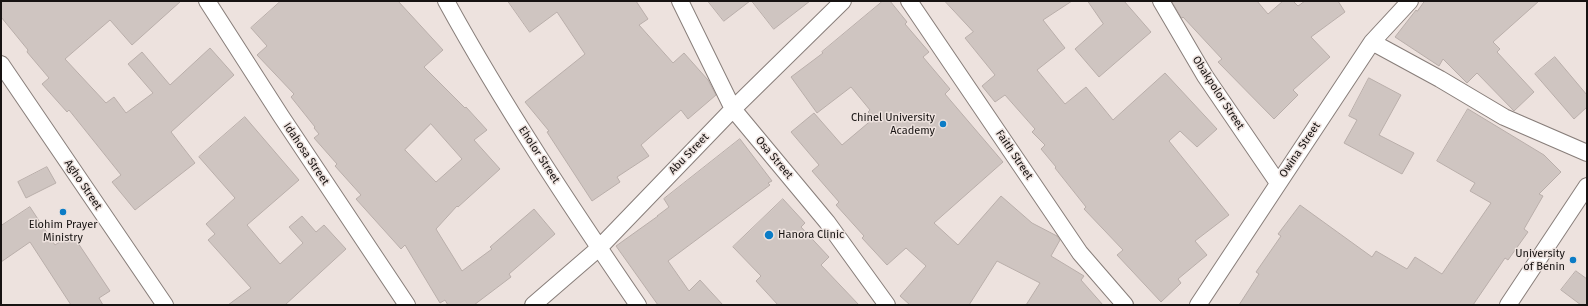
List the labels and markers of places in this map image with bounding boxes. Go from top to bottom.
place label: Chinel University Academy [851,111,935,137]
marker: Chinel University Academy [938,119,948,129]
marker: Elohim Prayer Ministry [58,207,68,217]
place label: Elohim Prayer Ministry [29,218,97,244]
place label: Hanora Clinic [778,228,844,242]
marker: Hanora Clinic [763,229,775,241]
place label: University of Benin [1515,247,1565,273]
marker: University of Benin [1568,255,1578,265]

